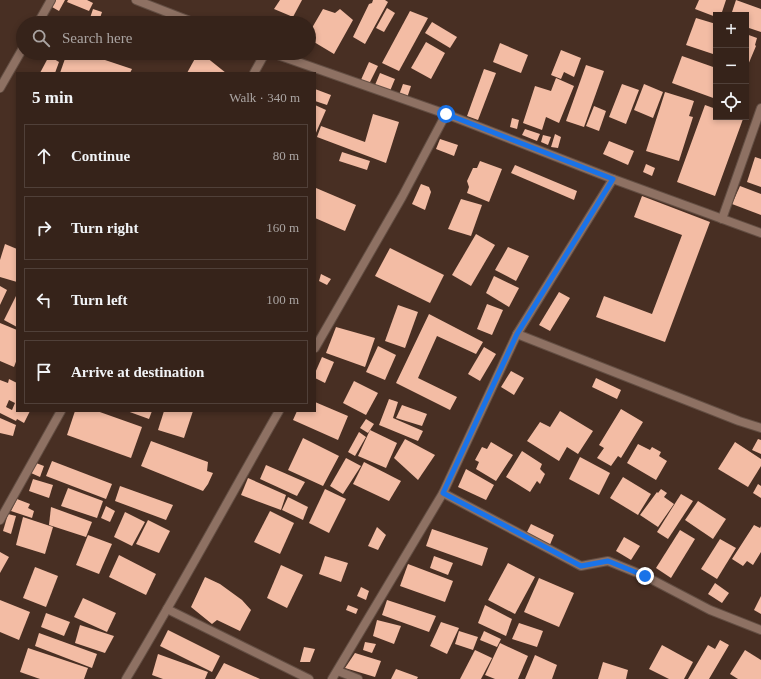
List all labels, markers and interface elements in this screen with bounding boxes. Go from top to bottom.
map controls [713,12,749,120]
button: + [713,12,749,48]
search box [16,16,316,60]
icon: search [30,27,52,49]
text: Search here [62,30,132,46]
button: − [713,48,749,84]
button: locate [713,84,749,120]
text: 5 min [32,88,73,107]
text: Walk · 340 m [229,90,300,105]
route start [437,105,455,123]
icon: ahead [33,145,55,167]
text: Continue [71,148,130,164]
text: 80 m [273,148,299,163]
icon: right [33,217,55,239]
text: Turn right [71,220,138,236]
text: 160 m [266,220,299,235]
icon: left [33,289,55,311]
text: Turn left [71,292,128,308]
text: 100 m [266,292,299,307]
icon: arrive [33,361,55,383]
text: Arrive at destination [71,364,204,380]
route end [636,567,654,585]

